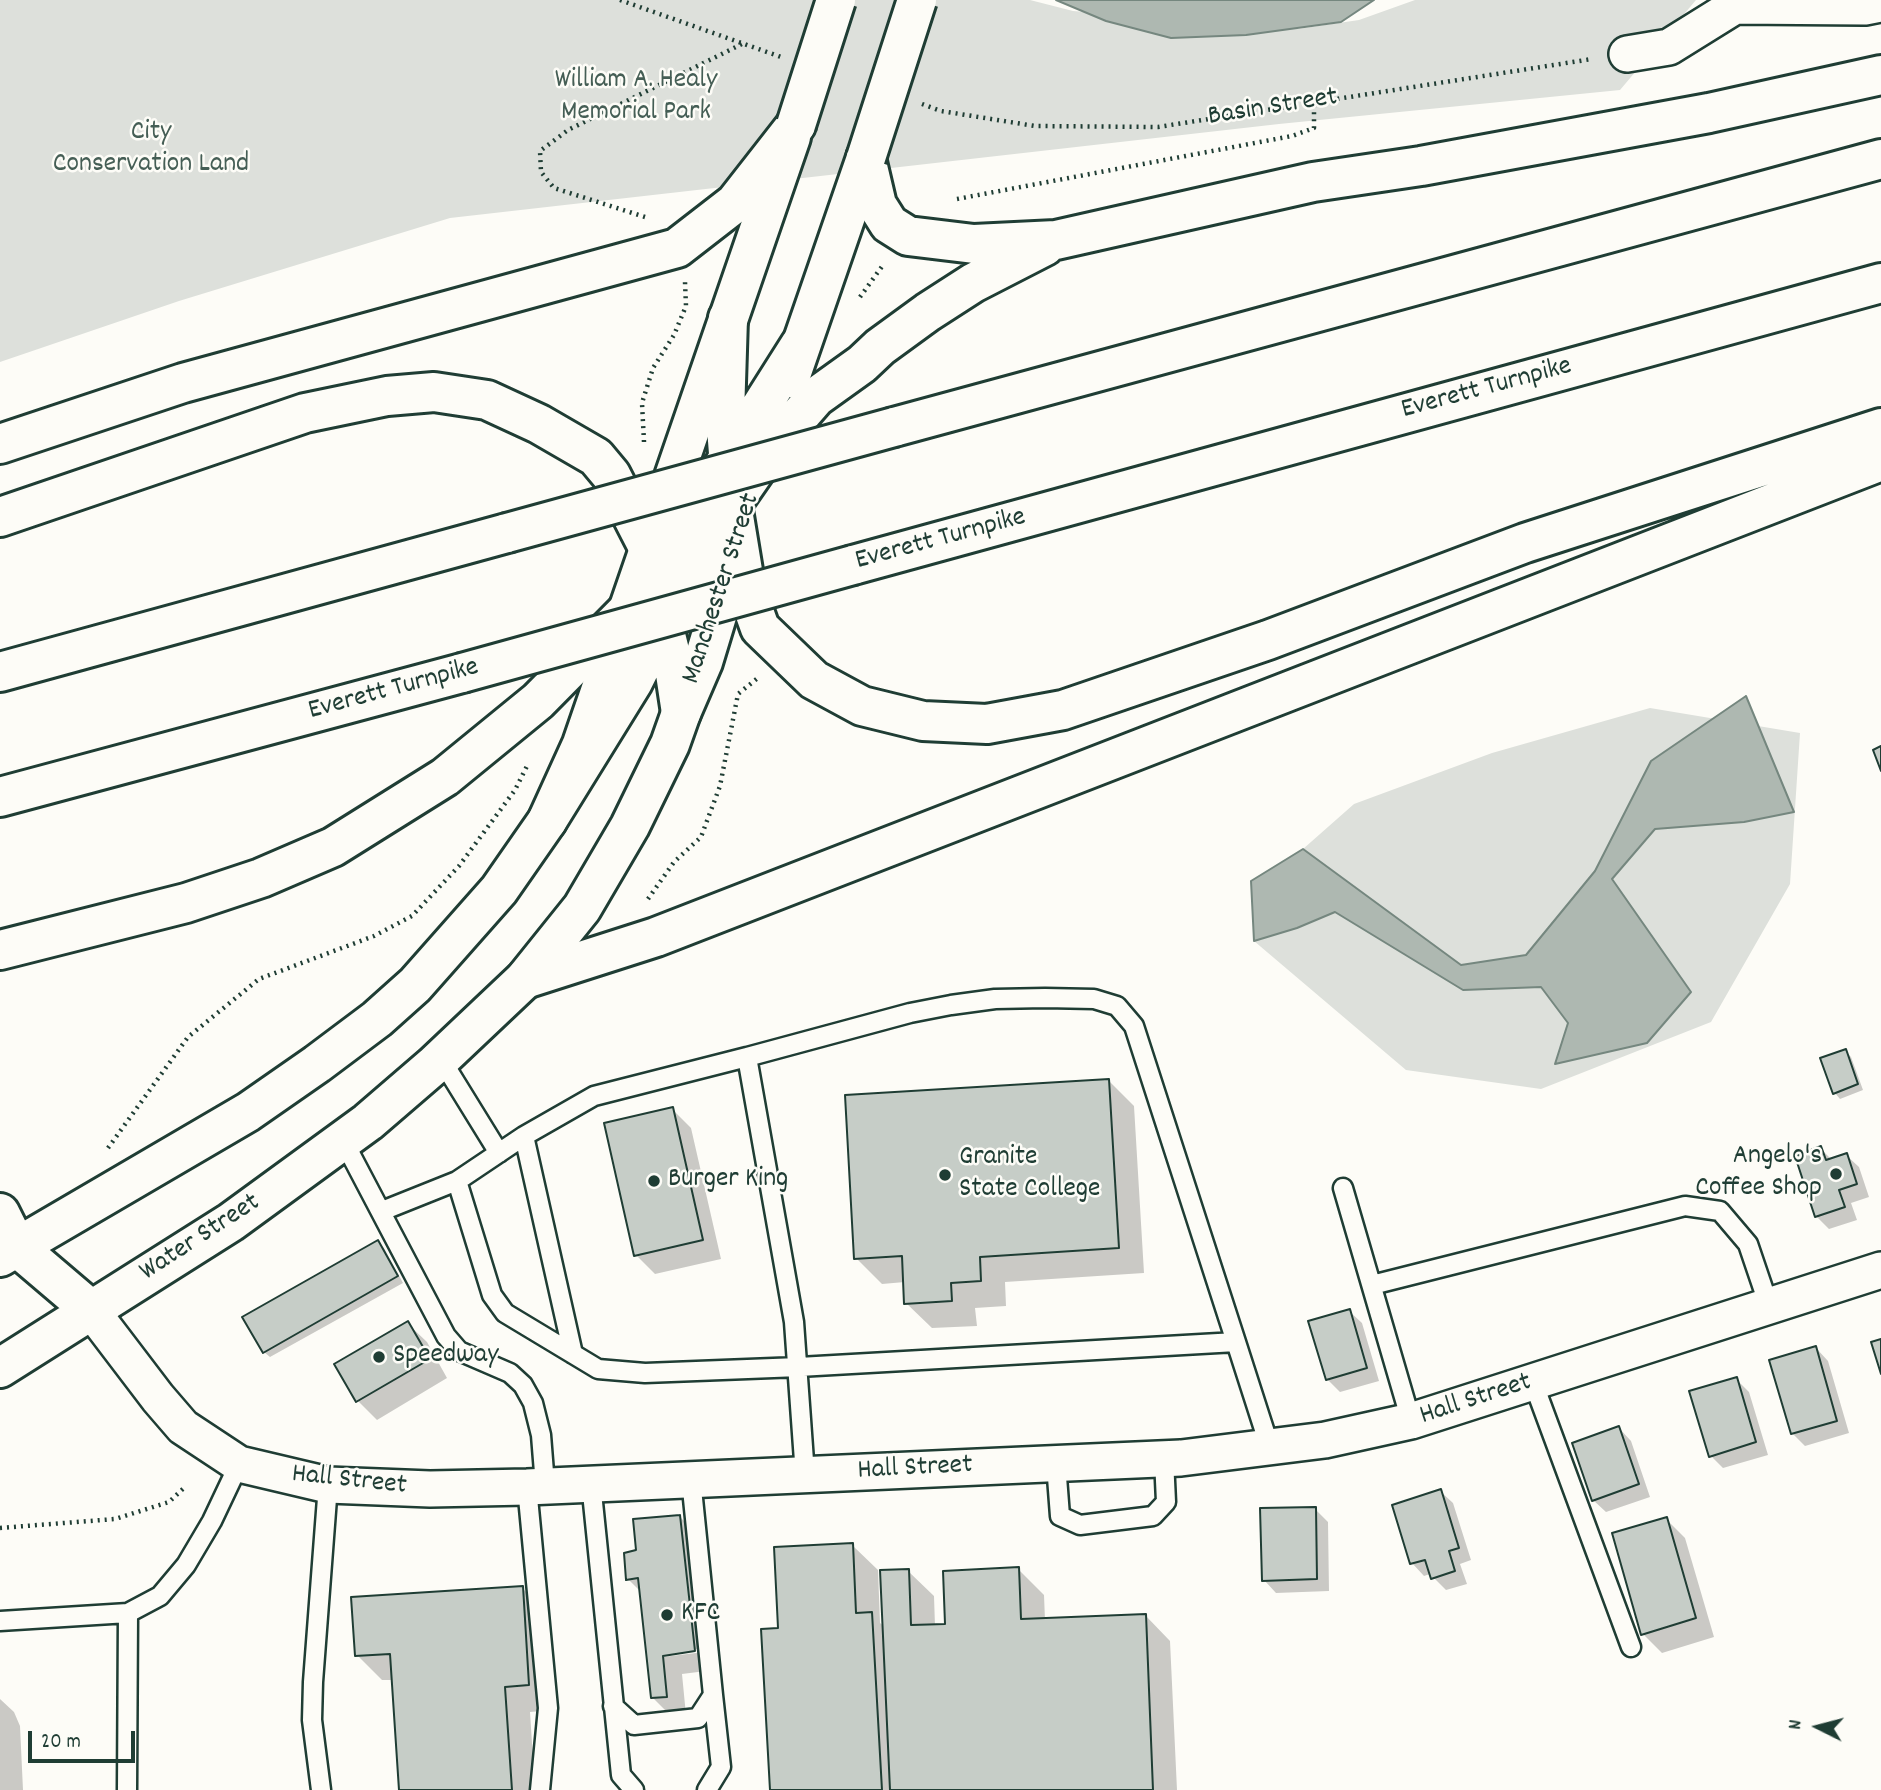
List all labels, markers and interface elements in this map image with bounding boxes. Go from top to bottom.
park label: William A. Healy Memorial Park [555,65,717,131]
street label: Basin Street [1206,82,1340,136]
park label: City Conservation Land [53,117,249,183]
street label: Everett Turnpike [1398,351,1576,429]
street label: Manchester Street [676,490,770,688]
street label: Everett Turnpike [852,502,1030,580]
street label: Everett Turnpike [305,652,483,730]
place label: Angelo's Coffee Shop [1695,1141,1822,1207]
place label: Granite State College [959,1142,1100,1208]
place label: Burger King [668,1164,788,1198]
marker: Angelo's Coffee Shop [1828,1166,1844,1182]
marker: Granite State College [937,1167,953,1183]
marker: Burger King [646,1173,662,1189]
street label: Water Street [135,1188,267,1290]
place label: Speedway [393,1340,499,1374]
marker: Speedway [371,1349,387,1365]
street label: Hall Street [1416,1367,1536,1435]
street label: Hall Street [857,1450,973,1490]
street label: Hall Street [290,1459,408,1505]
place label: KFC [681,1598,720,1632]
marker: KFC [659,1607,675,1623]
north arrow [1783,1692,1853,1762]
scale bar [32,1716,138,1760]
text: N [1783,1719,1811,1731]
text: 20 m [41,1728,81,1758]

